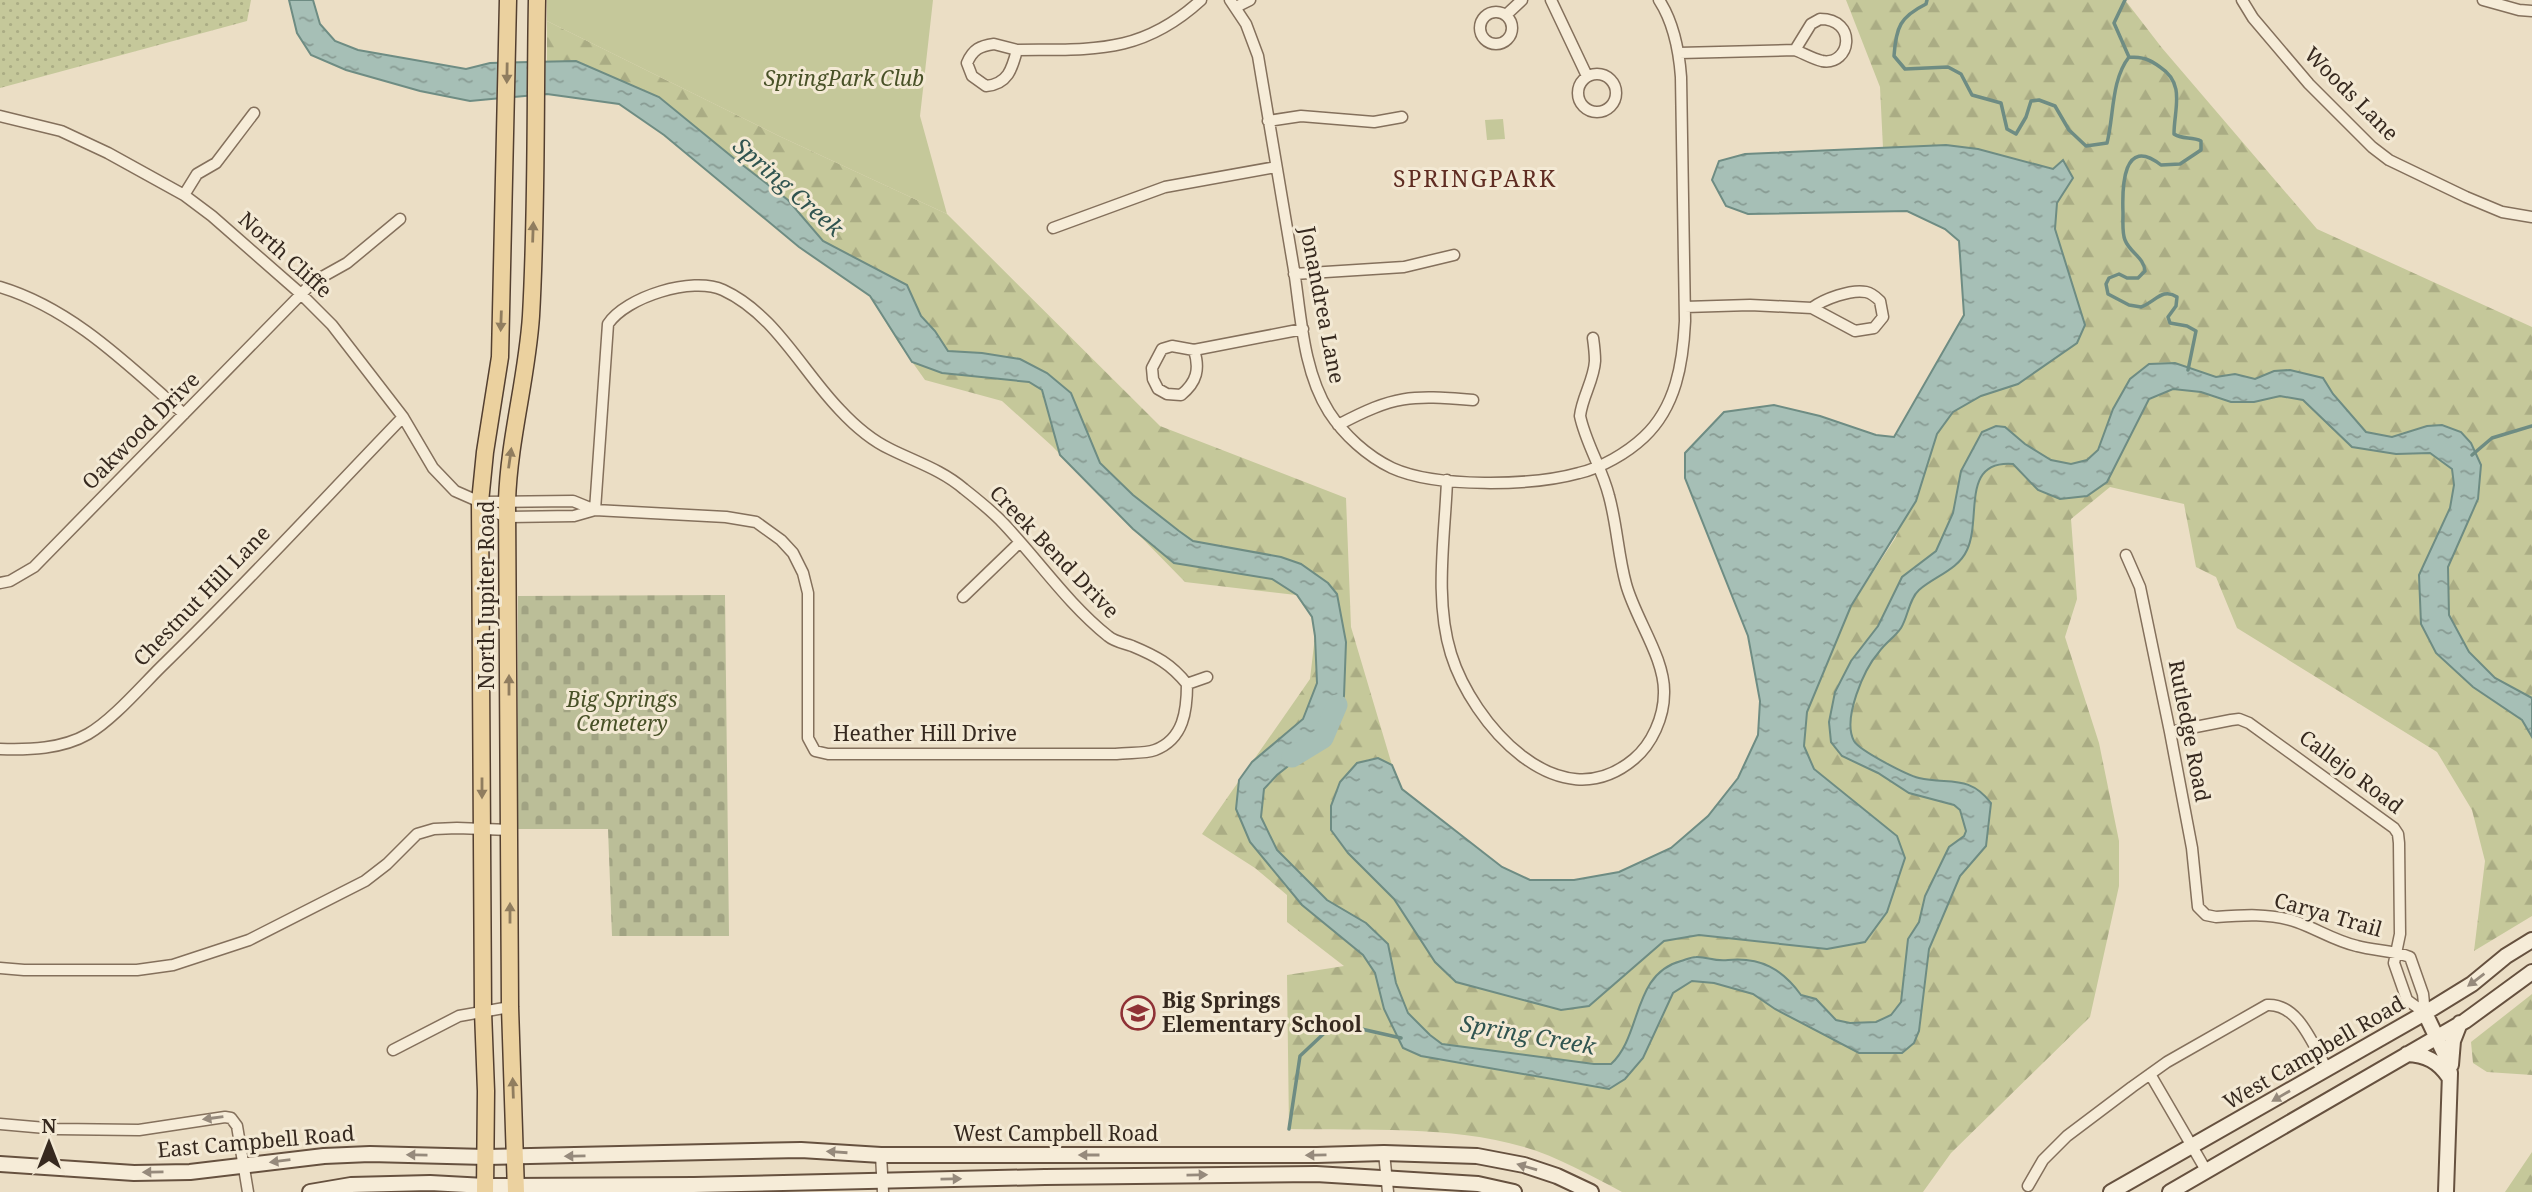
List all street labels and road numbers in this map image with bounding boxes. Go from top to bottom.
street label: Woods Lane [2299,40,2405,146]
street label: North Cliffe [233,205,338,304]
street label: Jonandrea Lane [1294,223,1352,386]
street label: Oakwood Drive [75,365,205,495]
street label: Creek Bend Drive [984,479,1126,624]
street label: North Jupiter Road [472,500,500,690]
street label: Chestnut Hill Lane [127,519,276,672]
street label: Rutledge Road [2163,658,2217,804]
street label: Heather Hill Drive [833,719,1017,747]
street label: Callejo Road [2294,723,2409,820]
street label: Carya Trail [2271,885,2386,943]
street label: West Campbell Road [2218,989,2409,1116]
street label: East Campbell Road [156,1118,356,1164]
street label: West Campbell Road [954,1119,1159,1147]

